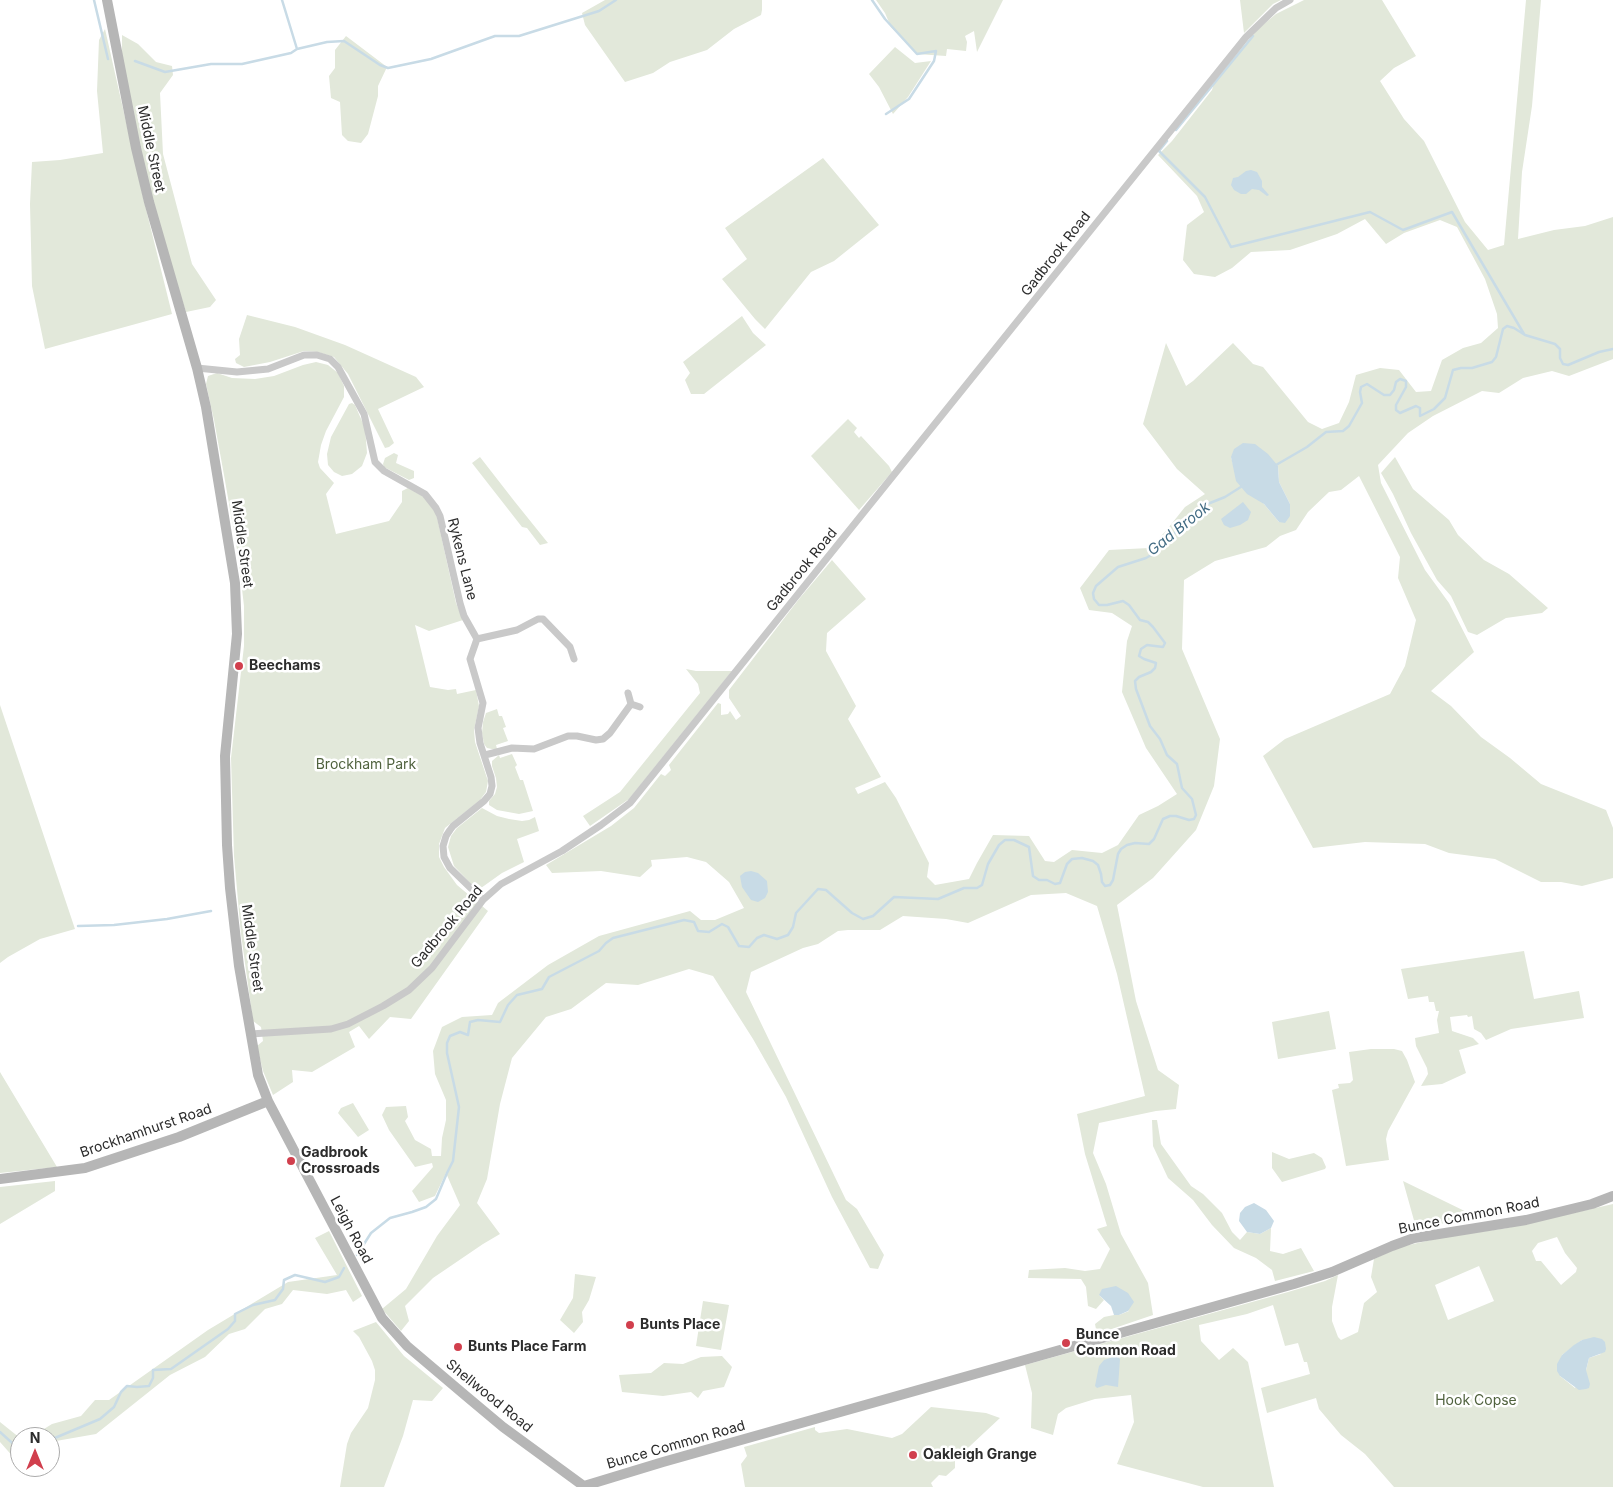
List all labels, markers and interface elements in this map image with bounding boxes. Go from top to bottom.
street label: Middle Street [134,104,168,194]
street label: Gadbrook Road [1018,208,1094,300]
water label: Gad Brook [1144,498,1214,560]
street label: Middle Street [228,499,256,589]
street label: Rykens Lane [444,516,480,602]
street label: Gadbrook Road [763,525,841,615]
place label: Beechams [249,658,321,674]
marker: Beechams [233,660,245,672]
park label: Brockham Park [316,757,416,773]
street label: Gadbrook Road [408,882,486,972]
street label: Middle Street [238,903,266,993]
street label: Brockhamhurst Road [78,1101,214,1161]
place label: Gadbrook Crossroads [301,1145,380,1178]
marker: Gadbrook Crossroads [285,1155,297,1167]
street label: Leigh Road [326,1193,376,1267]
street label: Bunce Common Road [1397,1194,1541,1238]
place label: Bunts Place [640,1317,720,1333]
marker: Bunts Place [624,1319,636,1331]
place label: Bunce Common Road [1076,1327,1176,1360]
marker: Bunce Common Road [1060,1337,1072,1349]
place label: Bunts Place Farm [468,1339,586,1355]
marker: Bunts Place Farm [452,1341,464,1353]
street label: Shellwood Road [442,1356,536,1436]
park label: Hook Copse [1435,1393,1517,1409]
street label: Bunce Common Road [605,1417,747,1473]
north arrow [10,1427,60,1477]
text: N [30,1429,40,1446]
place label: Oakleigh Grange [923,1447,1037,1463]
marker: Oakleigh Grange [907,1449,919,1461]

